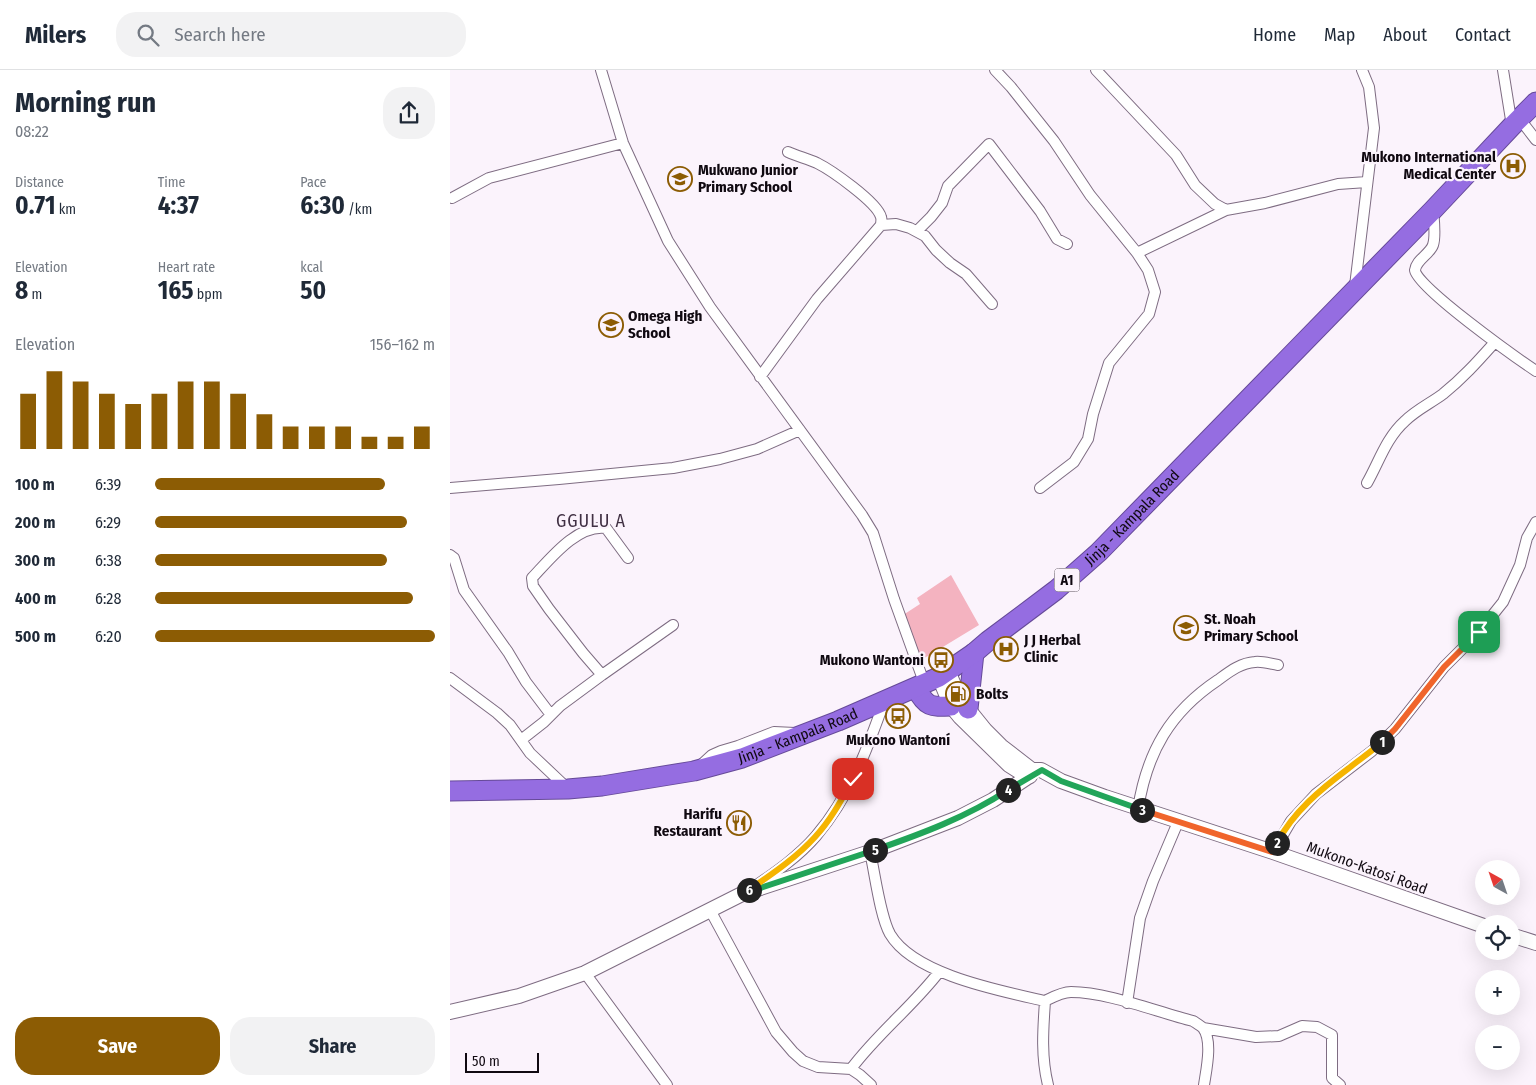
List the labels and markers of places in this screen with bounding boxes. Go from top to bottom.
place label: Mukono International Medical Center [1361,148,1497,183]
hospital icon: Mukono International Medical Center [1500,153,1526,179]
place label: Mukwano Junior Primary School [698,161,799,196]
school or university icon: Mukwano Junior Primary School [667,166,693,192]
place label: Omega High School [628,307,703,342]
school or university icon: Omega High School [598,312,624,338]
place label: St. Noah Primary School [1204,610,1299,645]
pin [1458,611,1500,653]
school or university icon: St. Noah Primary School [1173,615,1199,641]
place label: J J Herbal Clinic [1023,631,1081,666]
hospital icon: J J Herbal Clinic [993,636,1019,662]
bus stop icon: Mukono Wantoni [928,647,954,673]
place label: Mukono Wantoni [820,651,924,669]
fuel station icon: Bolts [945,681,971,707]
place label: Bolts [976,685,1009,703]
bus stop icon: Mukono Wantoní [885,703,911,729]
pin: 1 [1370,730,1394,754]
place label: Mukono Wantoní [846,731,950,749]
pin [832,758,874,800]
pin: 4 [996,778,1020,802]
pin: 3 [1130,798,1154,822]
place label: Harifu Restaurant [654,805,723,840]
restaurant icon: Harifu Restaurant [726,810,752,836]
pin: 2 [1264,830,1290,856]
pin: 5 [862,838,888,862]
pin: 6 [736,878,762,902]

